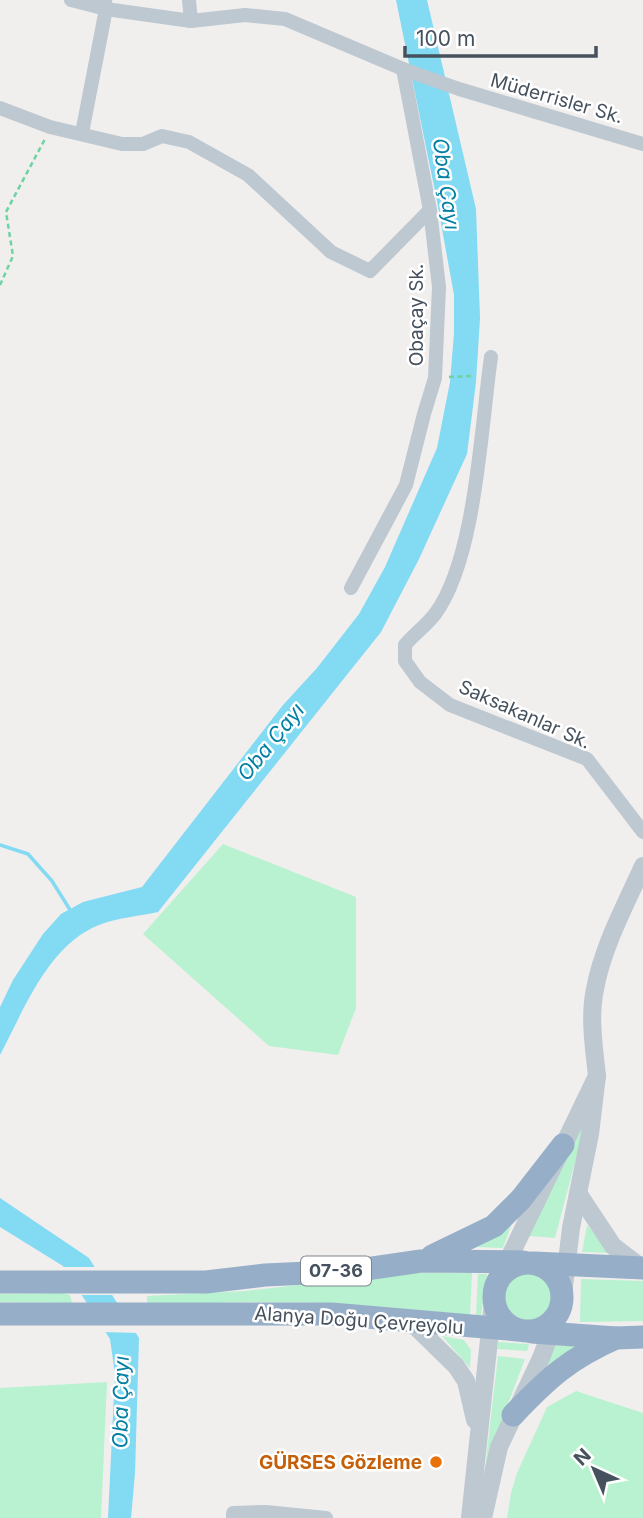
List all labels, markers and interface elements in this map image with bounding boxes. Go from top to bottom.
scale bar [405,14,596,58]
text: 100 m [416,26,475,51]
street label: Müderrisler Sk. [488,69,626,128]
water label: Oba Çayı [428,136,465,231]
street label: Obaçay Sk. [405,264,428,366]
street label: Saksakanlar Sk. [455,675,594,754]
water label: Oba Çayı [232,698,309,786]
road number: 07-36 [301,1256,371,1286]
street label: Alanya Doğu Çevreyolu [254,1302,464,1339]
water label: Oba Çayı [107,1356,134,1448]
north arrow [559,1434,629,1504]
text: N [569,1444,596,1470]
place label: GÜRSES Gözleme [259,1451,422,1474]
marker: GÜRSES Gözleme [428,1454,444,1470]

